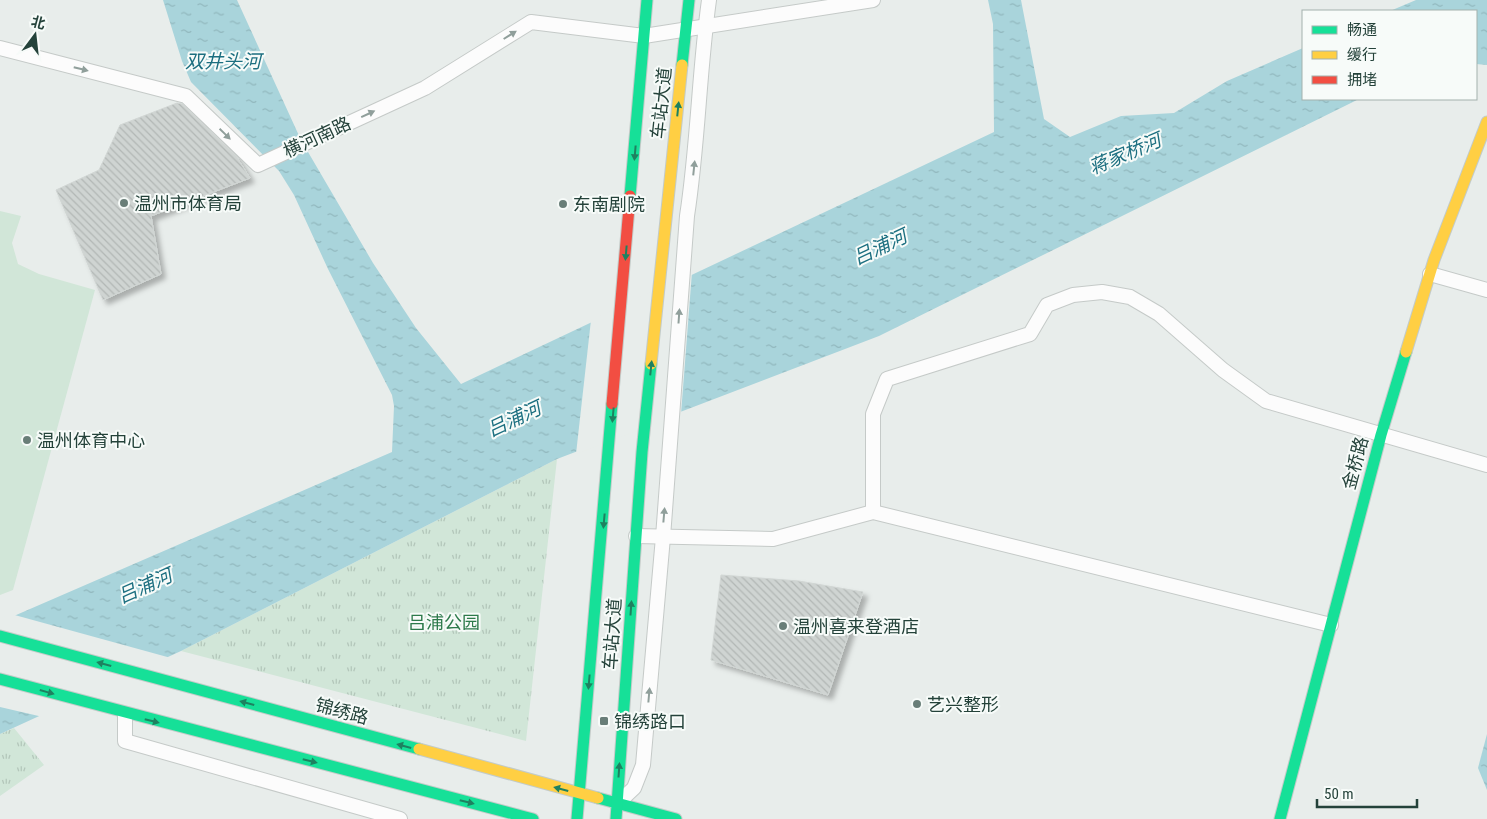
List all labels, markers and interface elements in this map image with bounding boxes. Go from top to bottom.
north arrow [10,10,60,60]
legend [1302,10,1477,100]
text: 北 [30,13,47,32]
text: 畅通 [1347,21,1377,39]
one-way arrow [503,30,516,39]
text: 缓行 [1347,46,1377,64]
water label: 双井头河 [185,50,265,73]
one-way arrow [74,65,89,73]
street label: 车站大道 [647,66,675,140]
text: 拥堵 [1347,71,1377,89]
one-way arrow [674,100,682,116]
one-way arrow [361,109,375,117]
street label: 横河南路 [280,112,354,162]
water label: 蒋家桥河 [1086,127,1168,179]
one-way arrow [219,128,231,140]
one-way arrow [630,146,638,162]
one-way arrow [690,160,698,176]
place label: 温州市体育局 [134,193,242,214]
place label: 东南剧院 [573,194,645,215]
marker: 温州市体育局 [118,197,130,209]
marker: 东南剧院 [557,198,569,210]
water label: 吕浦河 [849,223,914,269]
one-way arrow [622,245,630,261]
one-way arrow [676,308,684,324]
one-way arrow [647,360,655,376]
water label: 吕浦河 [483,395,548,441]
one-way arrow [609,407,617,423]
place label: 温州体育中心 [37,430,145,451]
marker: 温州体育中心 [21,434,33,446]
street label: 金桥路 [1338,434,1372,492]
one-way arrow [661,507,669,523]
one-way arrow [599,513,607,529]
water label: 吕浦河 [114,562,179,608]
street label: 车站大道 [599,597,625,671]
one-way arrow [627,600,635,616]
park label: 吕浦公园 [408,612,480,633]
place label: 温州喜来登酒店 [793,616,919,637]
marker: 温州喜来登酒店 [777,620,789,632]
one-way arrow [97,660,112,668]
one-way arrow [585,675,593,691]
one-way arrow [645,686,653,702]
one-way arrow [40,689,55,697]
street label: 锦绣路 [313,694,371,728]
place label: 艺兴整形 [927,694,999,715]
one-way arrow [240,698,255,706]
marker: 艺兴整形 [911,698,923,710]
place label: 锦绣路口 [614,711,686,732]
marker: 锦绣路口 [598,715,610,727]
one-way arrow [145,717,160,725]
one-way arrow [396,742,412,750]
one-way arrow [302,758,317,766]
one-way arrow [616,762,624,778]
scale bar [1317,776,1417,808]
one-way arrow [553,785,568,793]
text: 50 m [1324,785,1354,803]
one-way arrow [459,798,474,806]

